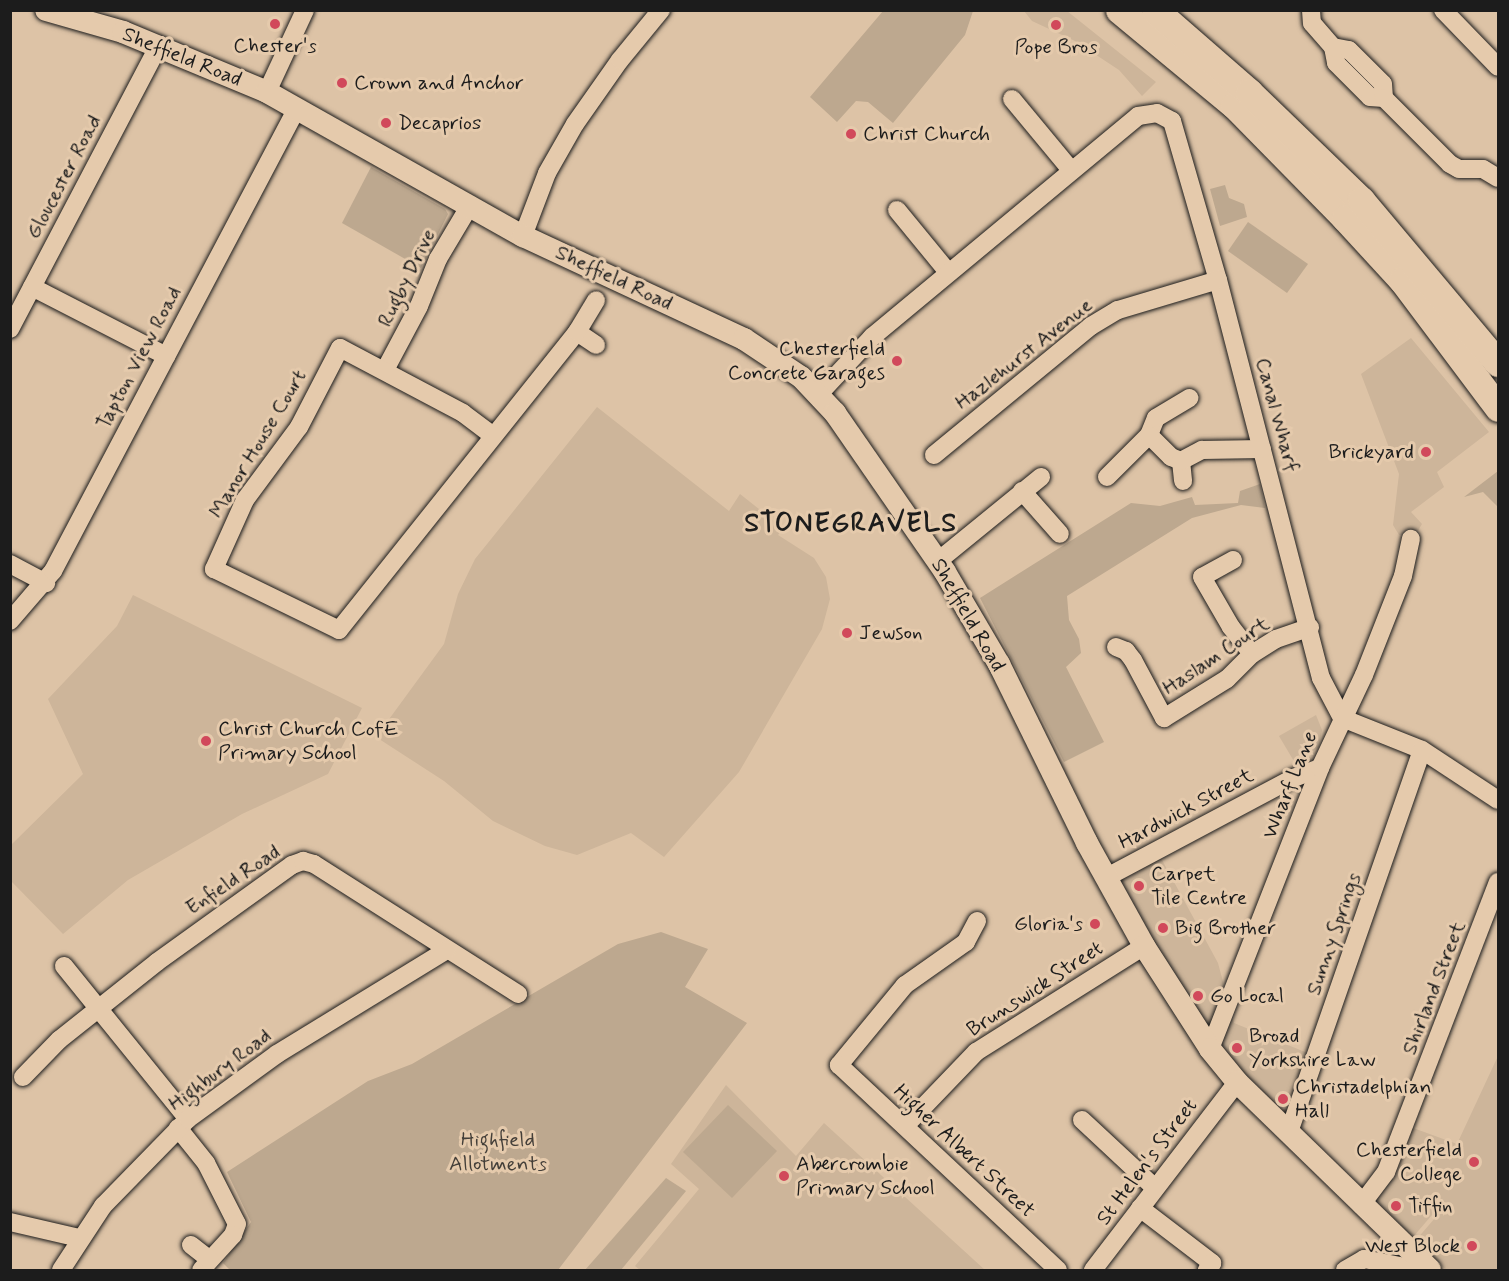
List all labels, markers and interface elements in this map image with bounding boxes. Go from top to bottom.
marker: Chester's [268,17,282,31]
marker: Pope Bros [1049,18,1063,32]
street label: Sheffield Road [119,22,245,92]
place label: Chester's [233,33,317,59]
place label: Pope Bros [1015,34,1097,60]
place label: Crown and Anchor [354,70,518,96]
marker: Crown and Anchor [335,76,349,90]
place label: Decaprios [398,110,481,136]
street label: Gloucester Road [21,112,107,242]
marker: Decaprios [379,116,393,130]
place label: Christ Church [863,121,990,147]
marker: Christ Church [844,127,858,141]
street label: Rugby Drive [373,225,441,331]
street label: Sheffield Road [552,240,676,316]
street label: Tapton View Road [92,285,186,431]
street label: Hazlehurst Avenue [950,293,1098,415]
place label: Chesterfield Concrete Garages [728,336,885,386]
marker: Chesterfield Concrete Garages [890,354,904,368]
street label: Canal Wharf [1250,355,1304,475]
street label: Manor House Court [203,365,313,523]
place label: Brickyard [1328,439,1414,465]
marker: Brickyard [1419,445,1433,459]
district label: STONEGRAVELS [742,508,960,540]
street label: Sheffield Road [926,554,1010,676]
street label: Haslam Court [1159,612,1273,700]
place label: Jewson [859,620,923,646]
marker: Jewson [840,626,854,640]
place label: Christ Church CofE Primary School [218,716,399,766]
street label: Wharf Lane [1258,729,1322,841]
marker: Christ Church CofE Primary School [199,734,213,748]
street label: Hardwick Street [1114,763,1258,855]
street label: Enfield Road [182,840,284,920]
place label: Carpet Tile Centre [1151,861,1251,911]
street label: Sunny Springs [1301,869,1367,999]
marker: Carpet Tile Centre [1132,879,1146,893]
place label: Gloria's [1014,911,1083,937]
place label: Big Brother [1175,915,1275,941]
marker: Gloria's [1088,917,1102,931]
street label: Shirland Street [1397,918,1471,1058]
marker: Big Brother [1156,921,1170,935]
street label: Brunswick Street [961,935,1109,1043]
place label: Go Local [1210,983,1285,1009]
marker: Go Local [1191,989,1205,1003]
street label: Highbury Road [164,1023,276,1117]
place label: Broad Yorkshire Law [1249,1023,1373,1073]
marker: Broad Yorkshire Law [1230,1041,1244,1055]
place label: Christadelphian Hall [1295,1074,1432,1124]
street label: Higher Albert Street [888,1079,1040,1223]
street label: St Helen's Street [1089,1090,1205,1234]
marker: Christadelphian Hall [1276,1092,1290,1106]
park label: Highfield Allotments [449,1127,547,1177]
place label: Chesterfield College [1356,1137,1462,1187]
place label: Abercrombie Primary School [796,1151,935,1201]
marker: Chesterfield College [1467,1155,1481,1169]
marker: Abercrombie Primary School [777,1169,791,1183]
place label: Tiffin [1408,1193,1453,1219]
marker: Tiffin [1389,1199,1403,1213]
place label: West Block [1365,1233,1460,1259]
marker: West Block [1465,1239,1479,1253]

